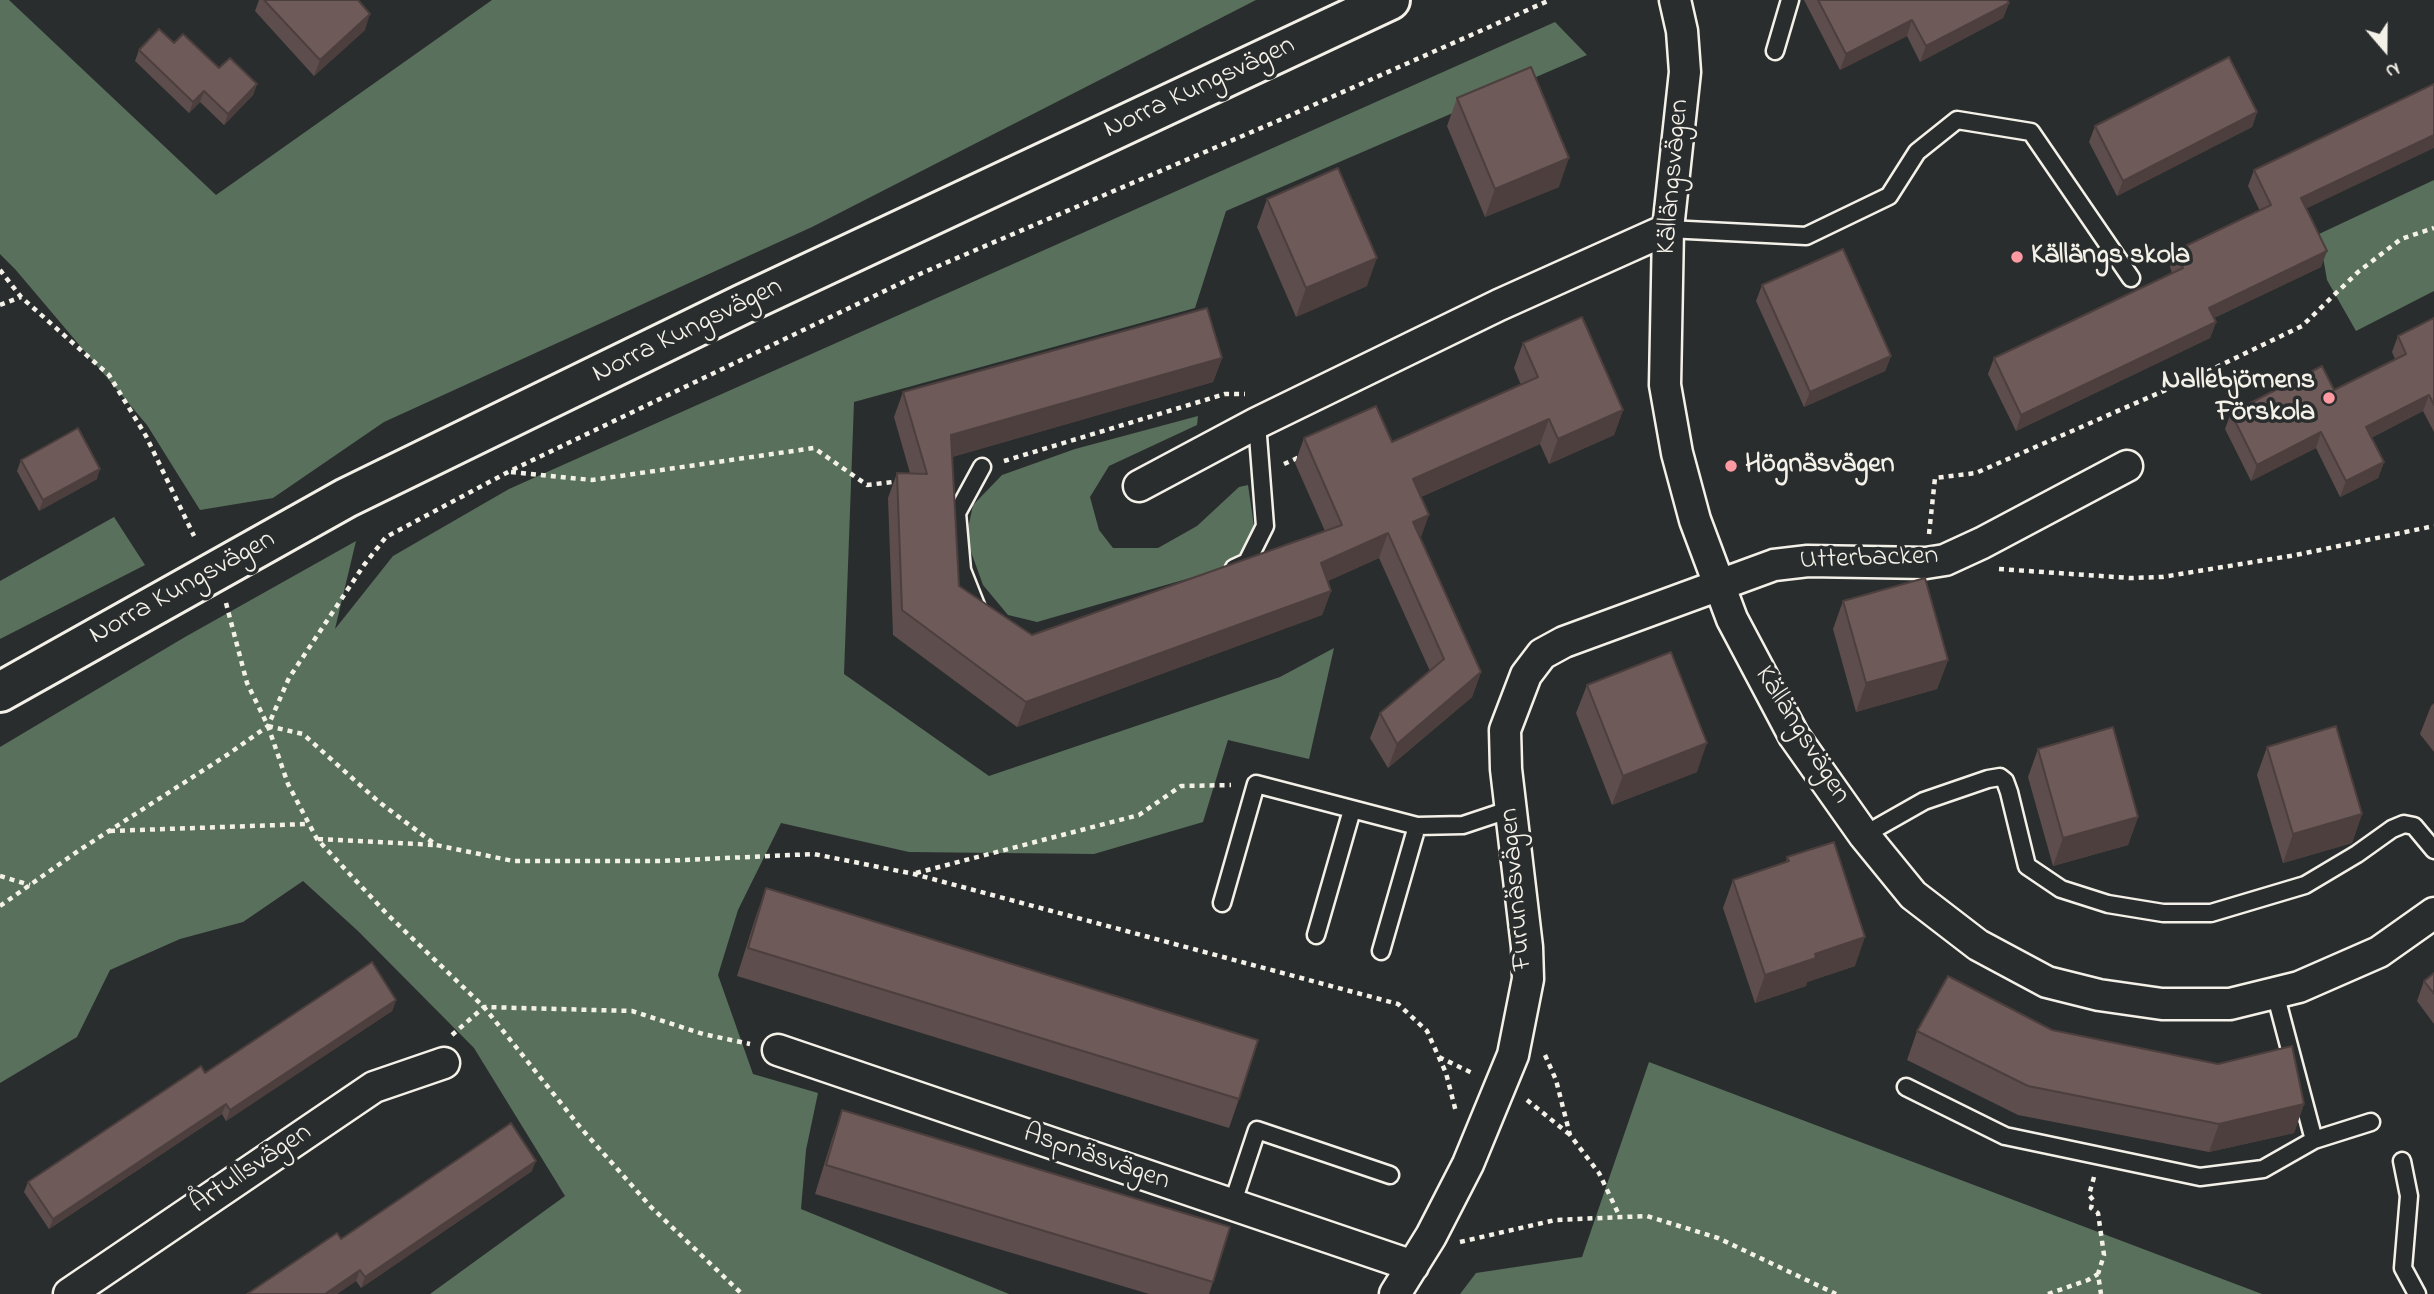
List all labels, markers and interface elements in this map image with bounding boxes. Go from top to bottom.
north arrow [2350,14,2420,84]
street label: Norra Kungsvägen [1099,30,1301,148]
text: N [2382,54,2403,84]
street label: Källängsvägen [1651,98,1699,256]
place label: Källängs skola [2031,240,2190,274]
marker: Källängs skola [2009,249,2025,265]
street label: Norra Kungsvägen [588,272,788,392]
place label: Nallebjörnens Förskola [2162,365,2315,431]
marker: Nallebjörnens Förskola [2321,390,2337,406]
place label: Högnäsvägen [1745,449,1895,483]
marker: Högnäsvägen [1723,458,1739,474]
street label: Norra Kungsvägen [84,524,282,654]
street label: Utterbacken [1799,541,1939,579]
street label: Källängsvägen [1745,661,1857,811]
street label: Furunäsvägen [1494,806,1542,972]
street label: Årtullsvägen [185,1117,319,1223]
street label: Aspnäsvägen [1018,1118,1174,1200]

